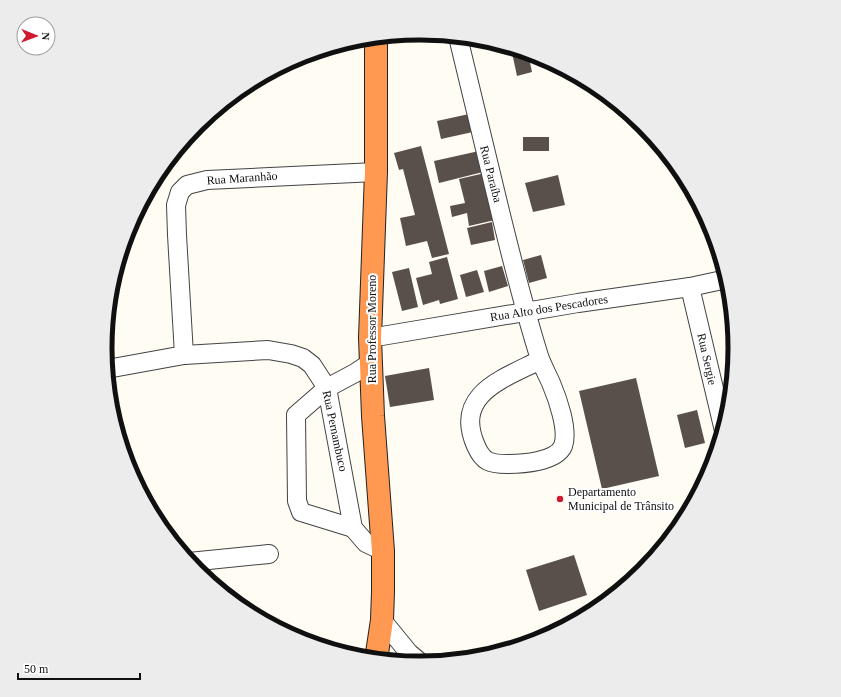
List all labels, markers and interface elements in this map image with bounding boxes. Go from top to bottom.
north arrow [16,16,56,56]
text: N [40,32,52,40]
street label: Rua Paraíba [477,144,505,205]
street label: Rua Maranhão [206,169,278,187]
street label: Rua Professor Moreno [365,275,379,383]
street label: Rua Alto dos Pescadores [489,292,609,324]
street label: Rua Sergie [694,332,720,386]
street label: Rua Pernambuco [320,389,350,473]
place label: Departamento Municipal de Trânsito [568,485,674,513]
marker: Departamento Municipal de Trânsito [555,494,565,504]
scale bar [18,655,140,681]
text: 50 m [24,662,49,676]

